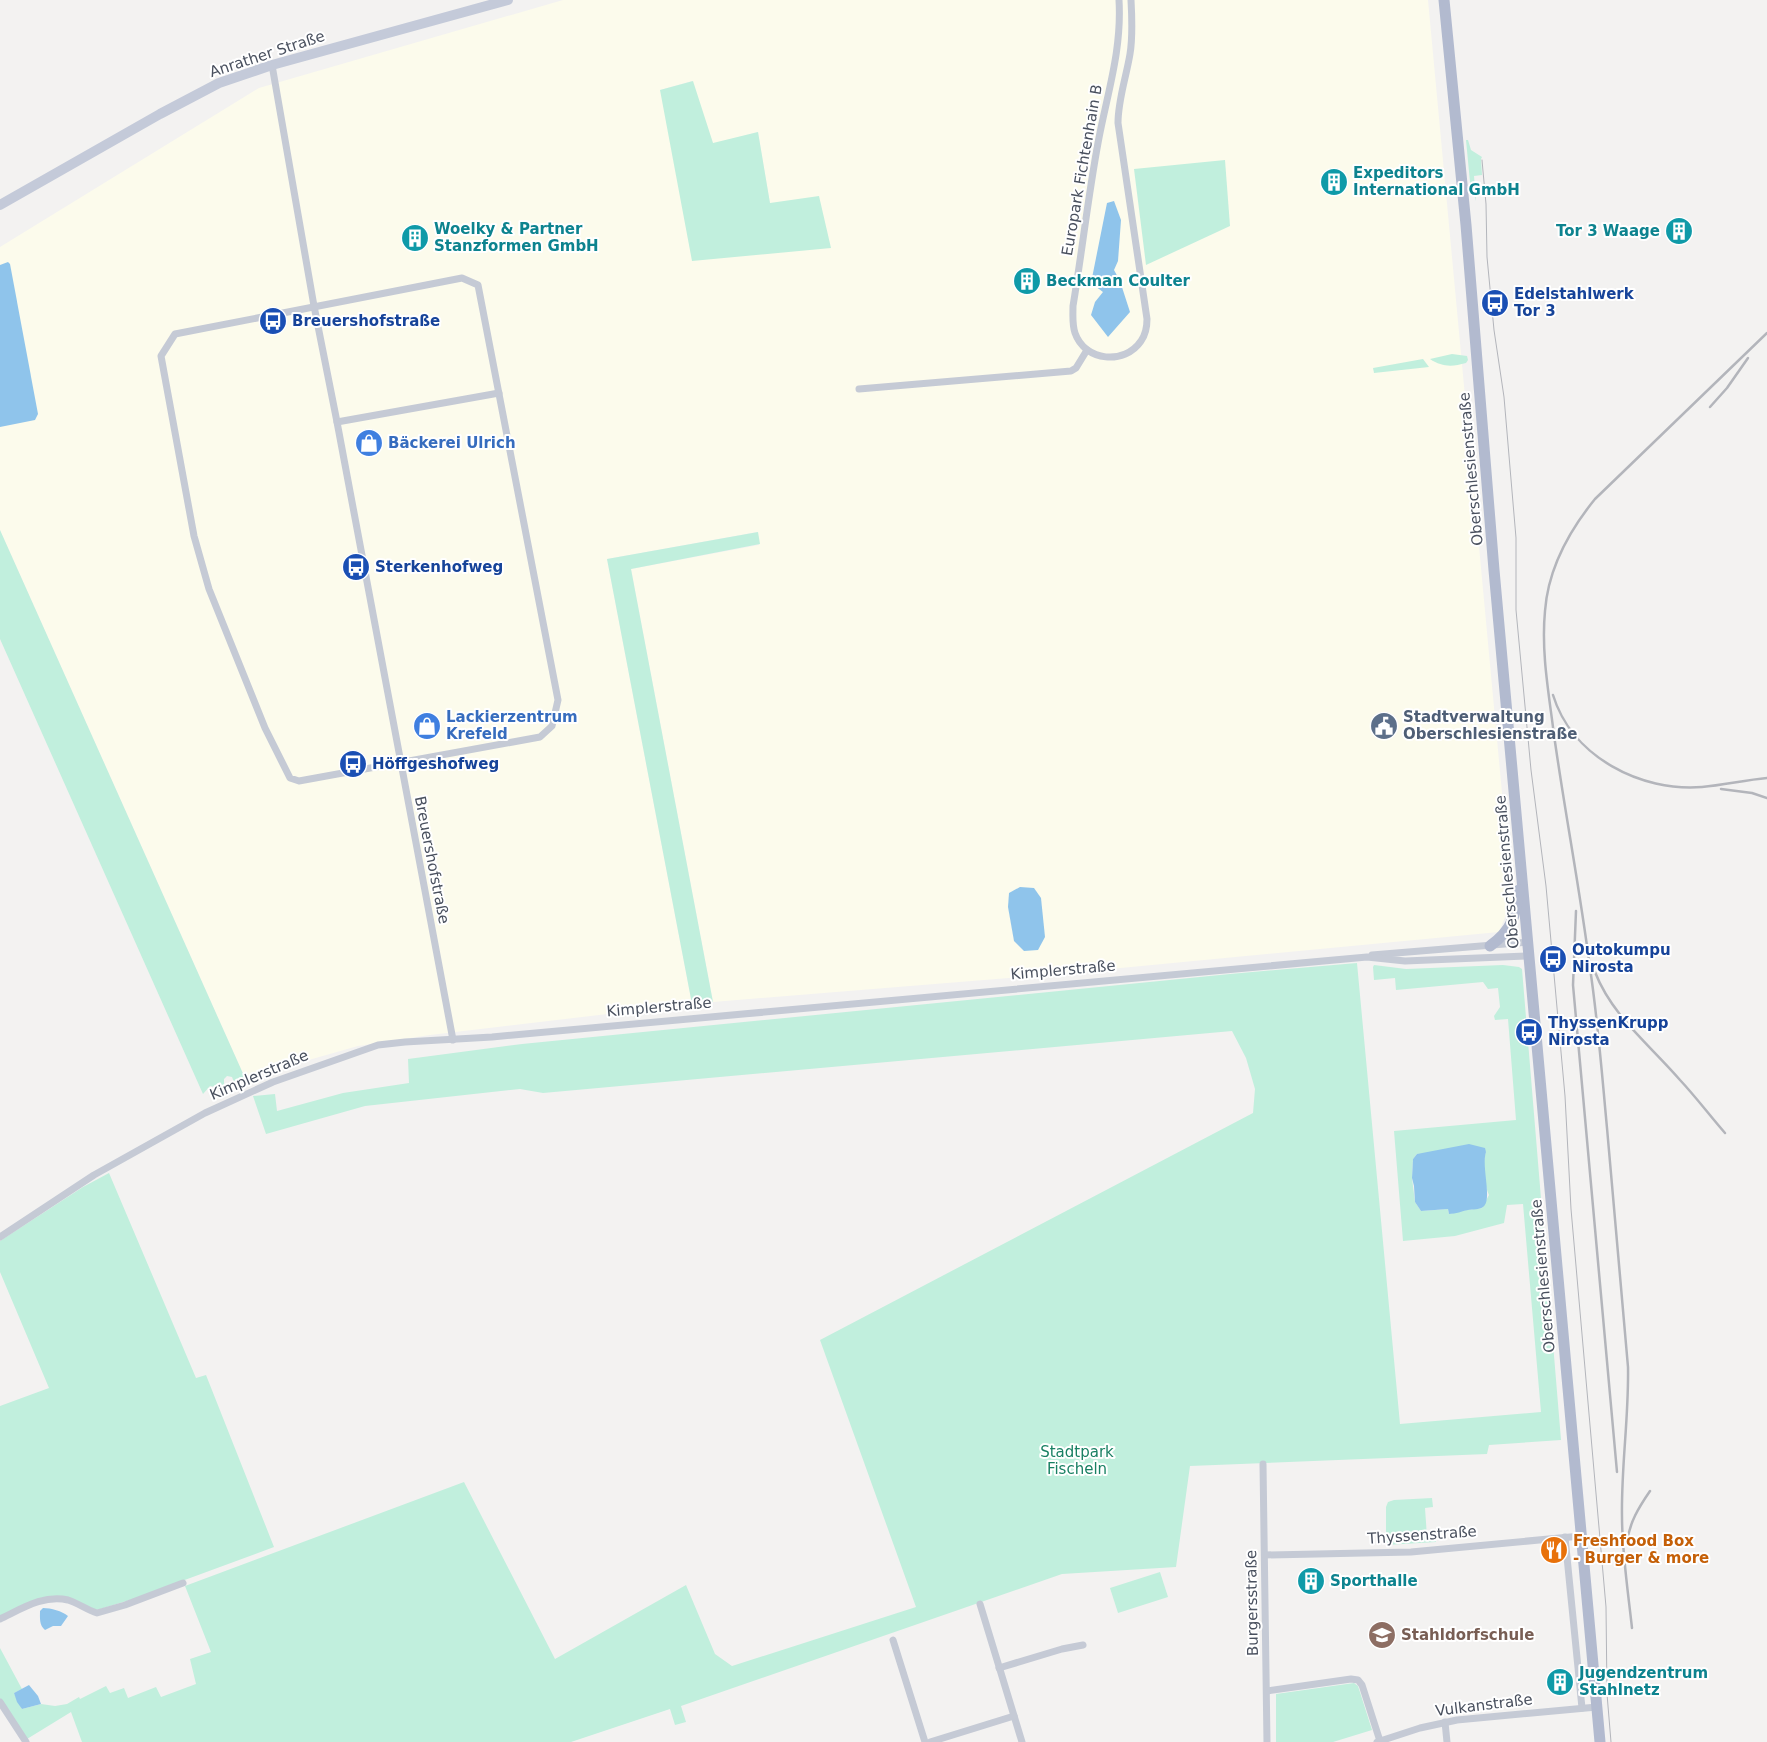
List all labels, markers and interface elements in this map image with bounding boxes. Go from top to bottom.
street label: Anrather Straße [207,27,327,81]
street label: Europark Fichtenhain B [1058,83,1106,257]
place label: Expeditors International GmbH [1353,164,1520,199]
building icon: Expeditors International GmbH [1319,167,1349,197]
building icon: Tor 3 Waage [1664,216,1694,246]
place label: Woelky & Partner Stanzformen GmbH [434,220,599,255]
place label: Tor 3 Waage [1556,222,1660,240]
building icon: Woelky & Partner Stanzformen GmbH [400,223,430,253]
building icon: Beckman Coulter [1012,266,1042,296]
place label: Beckman Coulter [1046,272,1191,290]
place label: Edelstahlwerk Tor 3 [1514,285,1635,320]
bus stop icon: Edelstahlwerk Tor 3 [1480,288,1510,318]
bus stop icon: Breuershofstraße [258,306,288,336]
place label: Breuershofstraße [292,312,440,330]
street label: Oberschlesienstraße [1455,391,1487,547]
shop icon: Bäckerei Ulrich [354,428,384,458]
place label: Bäckerei Ulrich [388,434,516,452]
bus stop icon: Sterkenhofweg [341,552,371,582]
place label: Sterkenhofweg [375,558,503,576]
place label: Lackierzentrum Krefeld [446,708,578,743]
place label: Stadtverwaltung Oberschlesienstraße [1403,708,1577,743]
shop icon: Lackierzentrum Krefeld [412,711,442,741]
public building icon: Stadtverwaltung Oberschlesienstraße [1369,711,1399,741]
bus stop icon: Höffgeshofweg [338,749,368,779]
place label: Höffgeshofweg [372,755,499,773]
street label: Oberschlesienstraße [1491,794,1523,950]
street label: Breuershofstraße [411,795,453,925]
place label: Outokumpu Nirosta [1572,941,1671,976]
bus stop icon: Outokumpu Nirosta [1538,944,1568,974]
street label: Kimplerstraße [1010,956,1116,984]
street label: Kimplerstraße [606,993,712,1021]
place label: ThyssenKrupp Nirosta [1548,1014,1669,1049]
bus stop icon: ThyssenKrupp Nirosta [1514,1017,1544,1047]
street label: Kimplerstraße [207,1046,311,1104]
street label: Oberschlesienstraße [1527,1198,1559,1354]
park label: Stadtpark Fischeln [1040,1443,1114,1478]
street label: Thyssenstraße [1366,1522,1477,1548]
place label: Freshfood Box - Burger & more [1573,1532,1709,1567]
restaurant icon: Freshfood Box - Burger & more [1539,1535,1569,1565]
street label: Burgersstraße [1242,1550,1262,1656]
building icon: Sporthalle [1296,1566,1326,1596]
place label: Sporthalle [1330,1572,1418,1590]
school or university icon: Stahldorfschule [1367,1620,1397,1650]
place label: Stahldorfschule [1401,1626,1534,1644]
place label: Jugendzentrum Stahlnetz [1578,1664,1708,1699]
building icon: Jugendzentrum Stahlnetz [1545,1667,1575,1697]
street label: Vulkanstraße [1434,1690,1534,1720]

